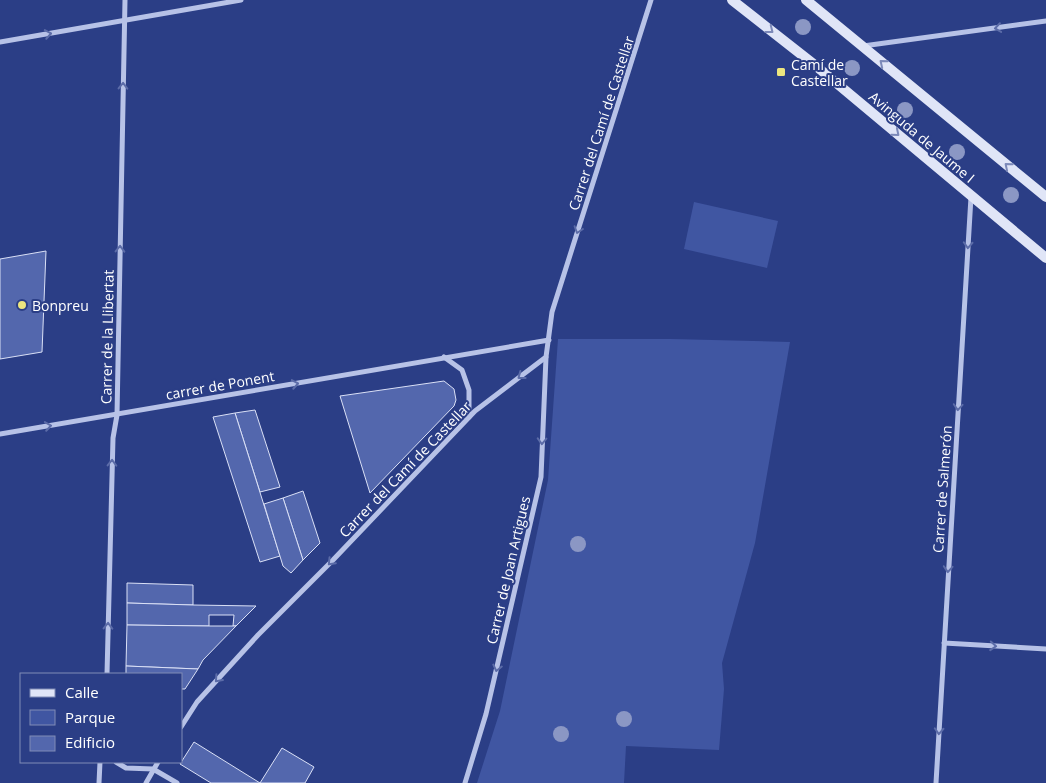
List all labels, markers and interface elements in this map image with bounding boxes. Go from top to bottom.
one-way arrow [993,22,1001,33]
one-way arrow [765,24,774,33]
one-way arrow [44,29,52,39]
street label: Carrer del Camí de Castellar [564,33,638,213]
place label: Camí de Castellar [791,55,848,90]
one-way arrow [880,61,889,69]
marker: Camí de Castellar [775,66,787,78]
one-way arrow [118,82,128,90]
street label: Avinguda de Jaume I [865,87,979,187]
one-way arrow [890,127,899,136]
one-way arrow [1005,163,1014,172]
one-way arrow [574,225,584,234]
one-way arrow [963,241,974,249]
one-way arrow [115,244,125,252]
street label: Carrer de la Llibertat [96,270,118,404]
place label: Bonpreu [32,296,89,315]
marker: Bonpreu [16,299,28,311]
street label: carrer de Ponent [164,366,276,404]
one-way arrow [518,370,527,378]
one-way arrow [290,379,299,389]
street label: Carrer del Camí de Castellar [335,397,475,541]
one-way arrow [953,403,964,411]
one-way arrow [44,421,52,431]
street label: Carrer de Salmerón [928,425,956,553]
one-way arrow [537,437,548,445]
one-way arrow [107,459,117,466]
street label: Carrer de Joan Artigues [482,494,534,646]
one-way arrow [328,557,337,566]
one-way arrow [943,565,954,573]
one-way arrow [103,621,113,629]
one-way arrow [989,640,997,651]
one-way arrow [492,664,503,673]
legend [20,673,182,763]
one-way arrow [215,674,224,683]
text: Calle [65,682,99,702]
text: Parque [65,707,115,727]
one-way arrow [934,728,945,736]
text: Edificio [65,732,115,752]

